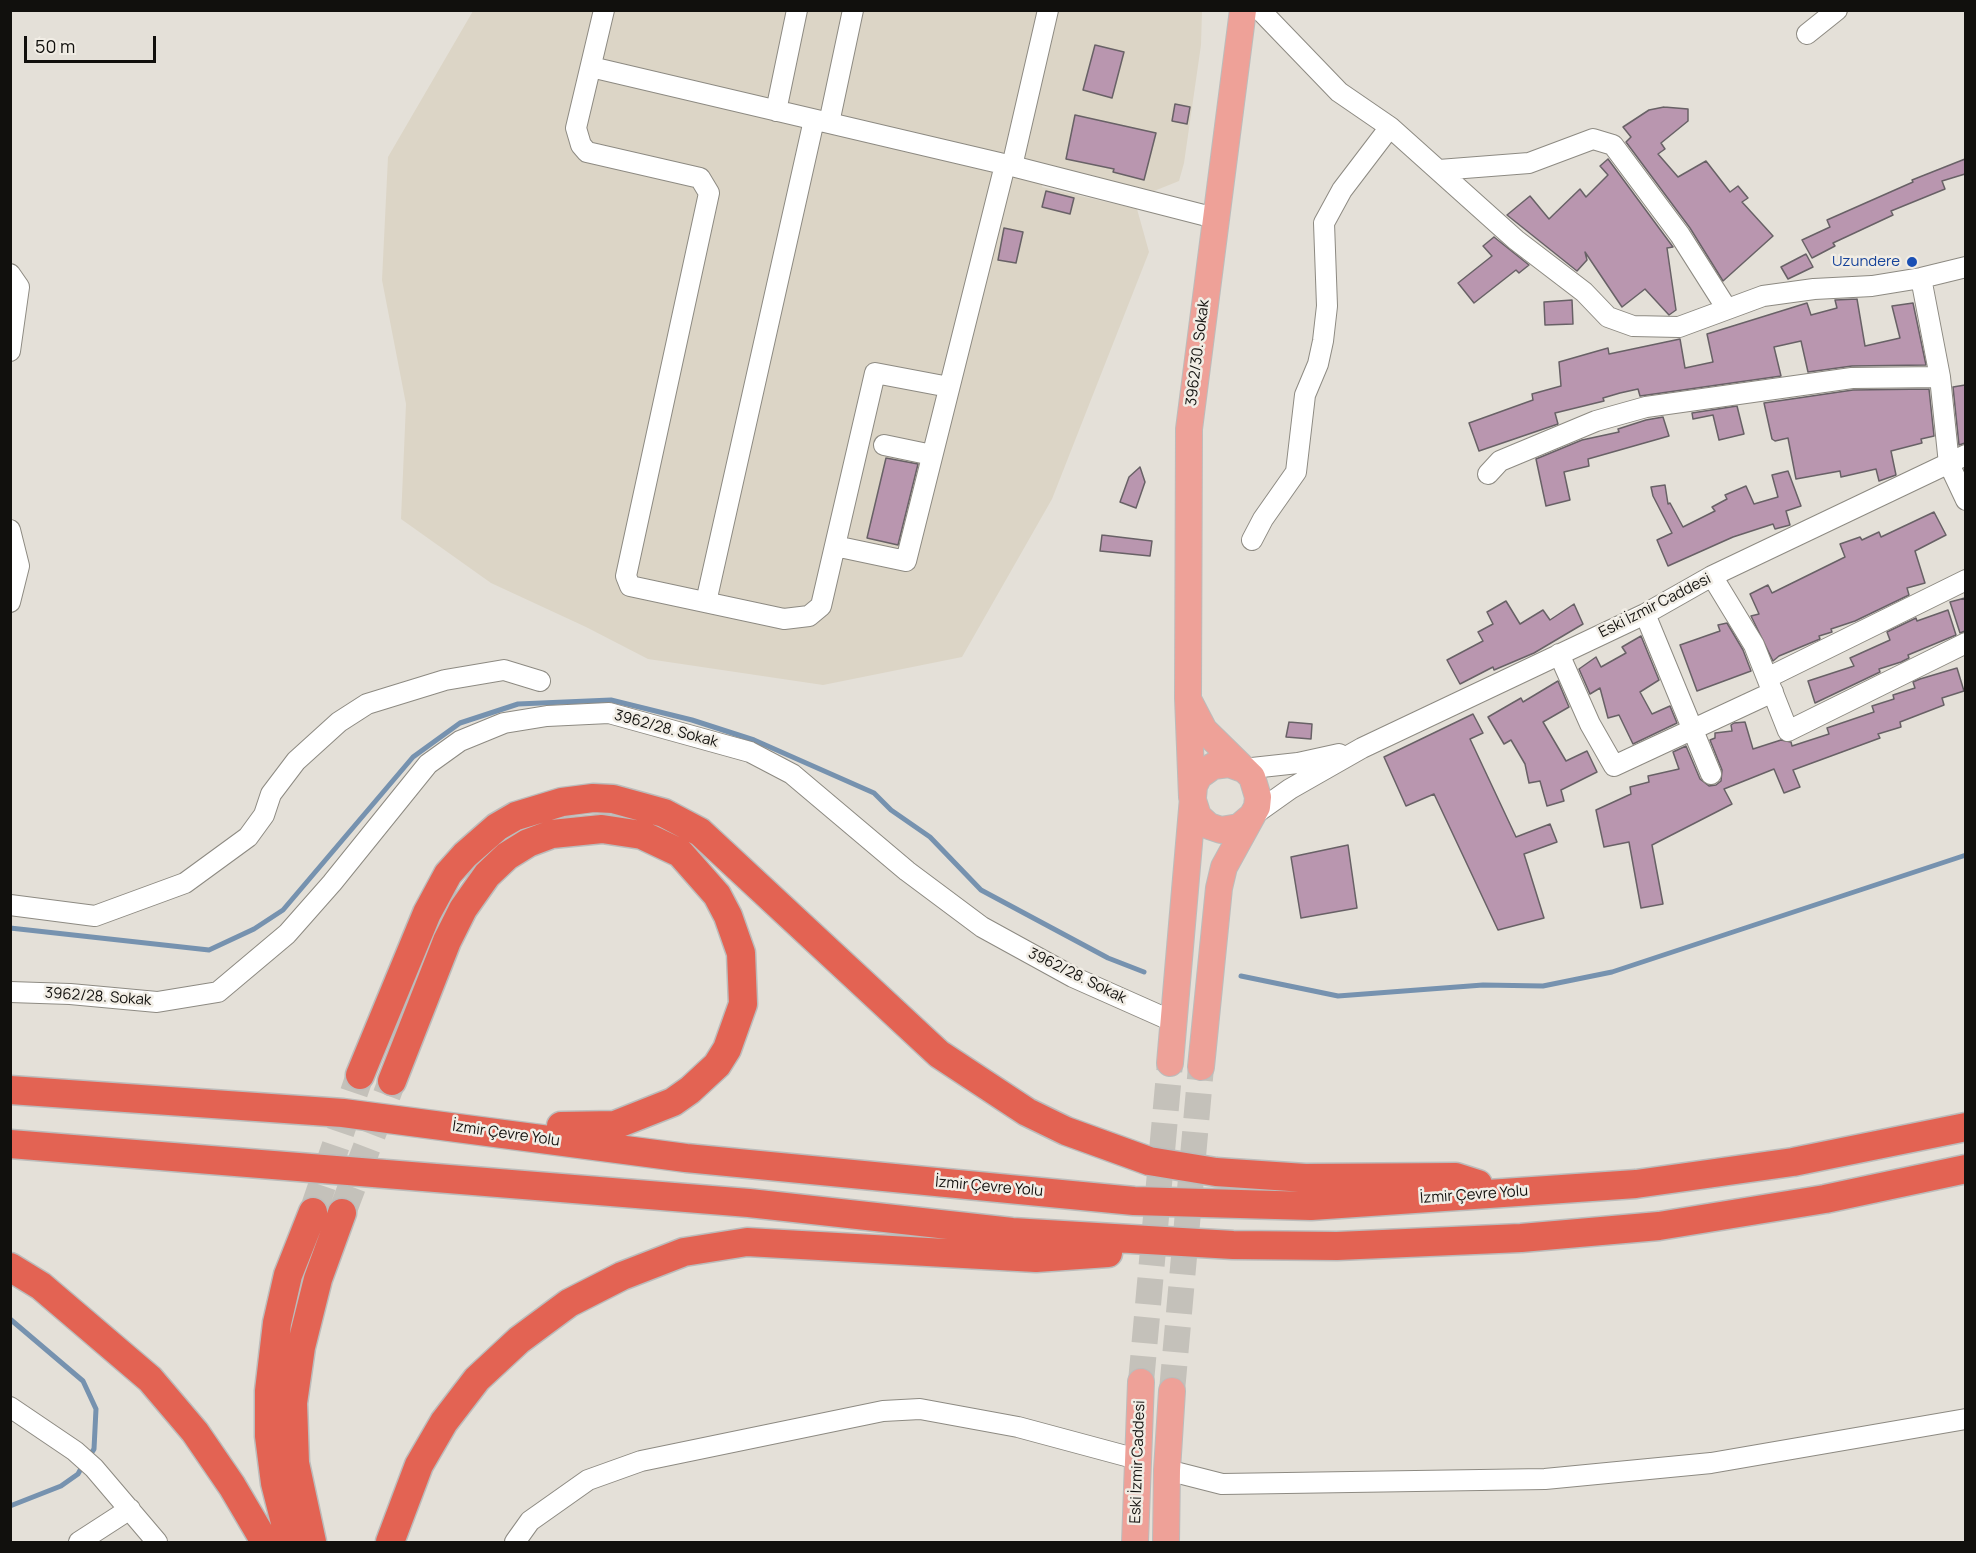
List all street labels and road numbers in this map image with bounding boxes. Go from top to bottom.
street label: 3962/30. Sokak [1183,299,1213,407]
street label: Eski İzmir Caddesi [1596,570,1714,642]
street label: 3962/28. Sokak [612,707,720,751]
street label: 3962/28. Sokak [1025,945,1129,1007]
street label: 3962/28. Sokak [44,984,152,1010]
street label: İzmir Çevre Yolu [451,1118,561,1150]
street label: İzmir Çevre Yolu [934,1173,1044,1201]
street label: İzmir Çevre Yolu [1419,1182,1529,1208]
street label: Eski İzmir Caddesi [1127,1400,1149,1524]

